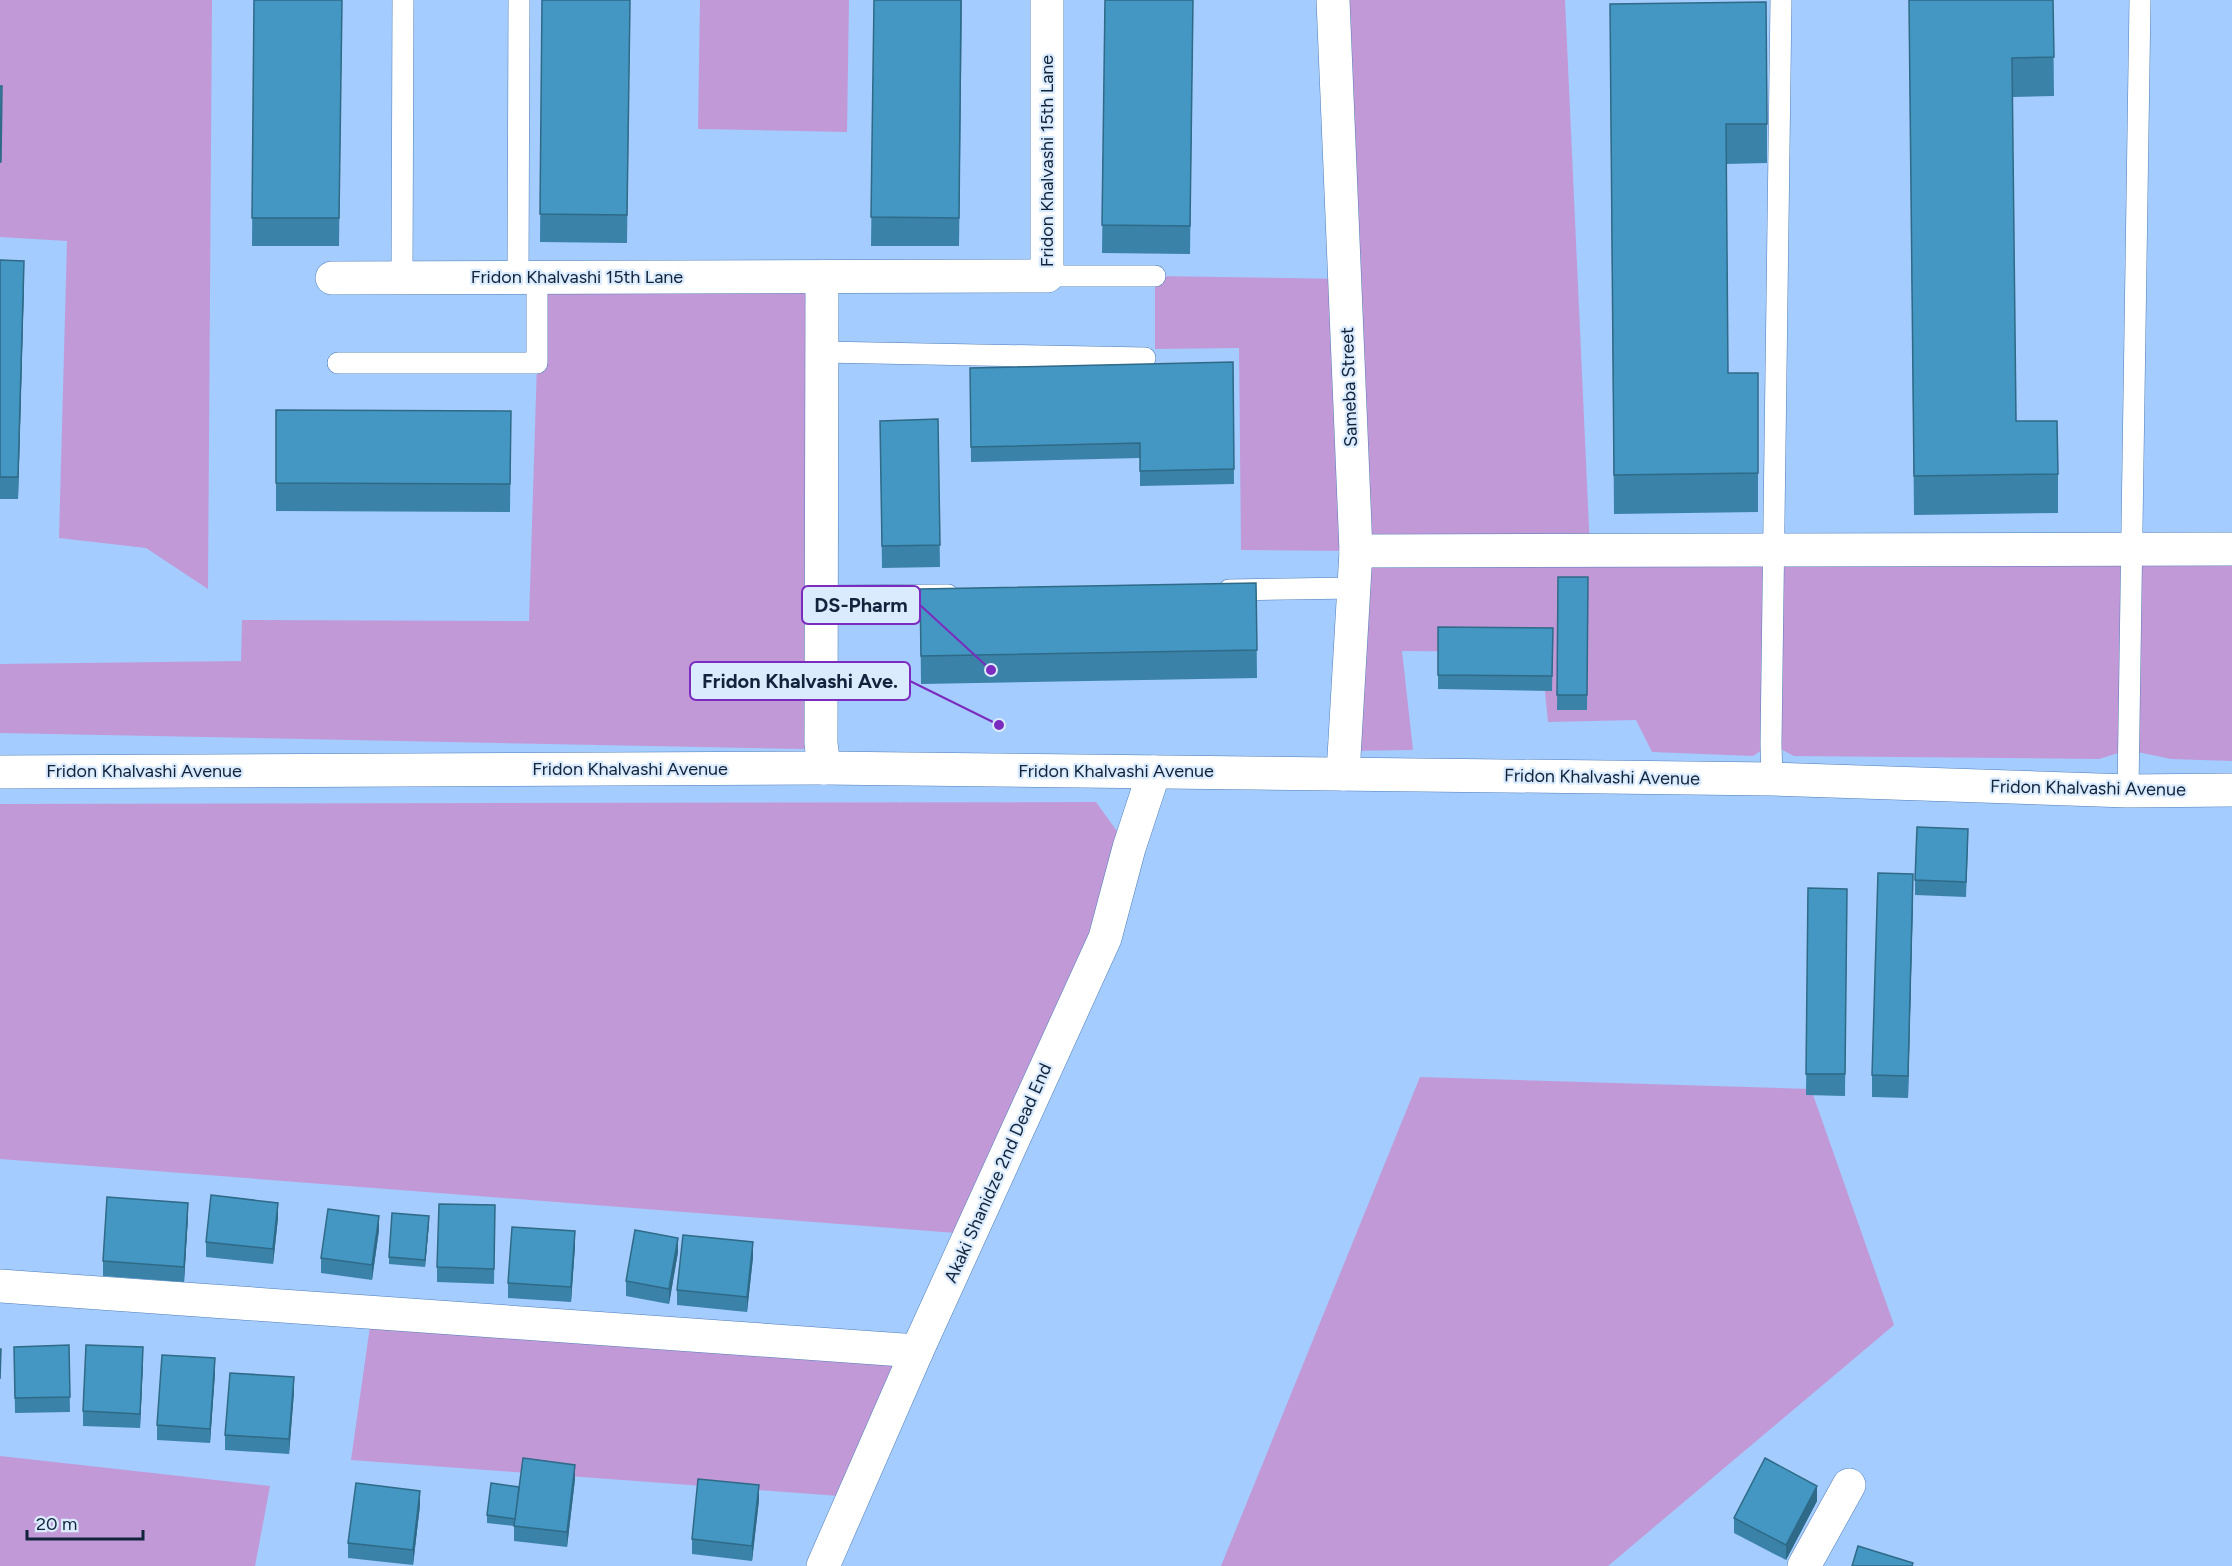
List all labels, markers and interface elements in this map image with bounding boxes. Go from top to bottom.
street label: Fridon Khalvashi 15th Lane [1036,55,1058,267]
street label: Fridon Khalvashi 15th Lane [471,266,683,288]
street label: Sameba Street [1336,326,1362,447]
callout: DS-Pharm [802,586,920,624]
text: DS-Pharm [814,593,908,617]
callout: Fridon Khalvashi Ave. [690,662,910,700]
text: Fridon Khalvashi Ave. [702,669,898,693]
street label: Fridon Khalvashi Avenue [532,758,728,780]
street label: Fridon Khalvashi Avenue [46,760,242,782]
street label: Fridon Khalvashi Avenue [1018,760,1214,782]
street label: Fridon Khalvashi Avenue [1504,764,1700,790]
street label: Fridon Khalvashi Avenue [1990,775,2186,801]
street label: Akaki Shanidze 2nd Dead End [940,1060,1056,1286]
scale bar [27,1503,142,1541]
text: 20 m [36,1513,77,1535]

